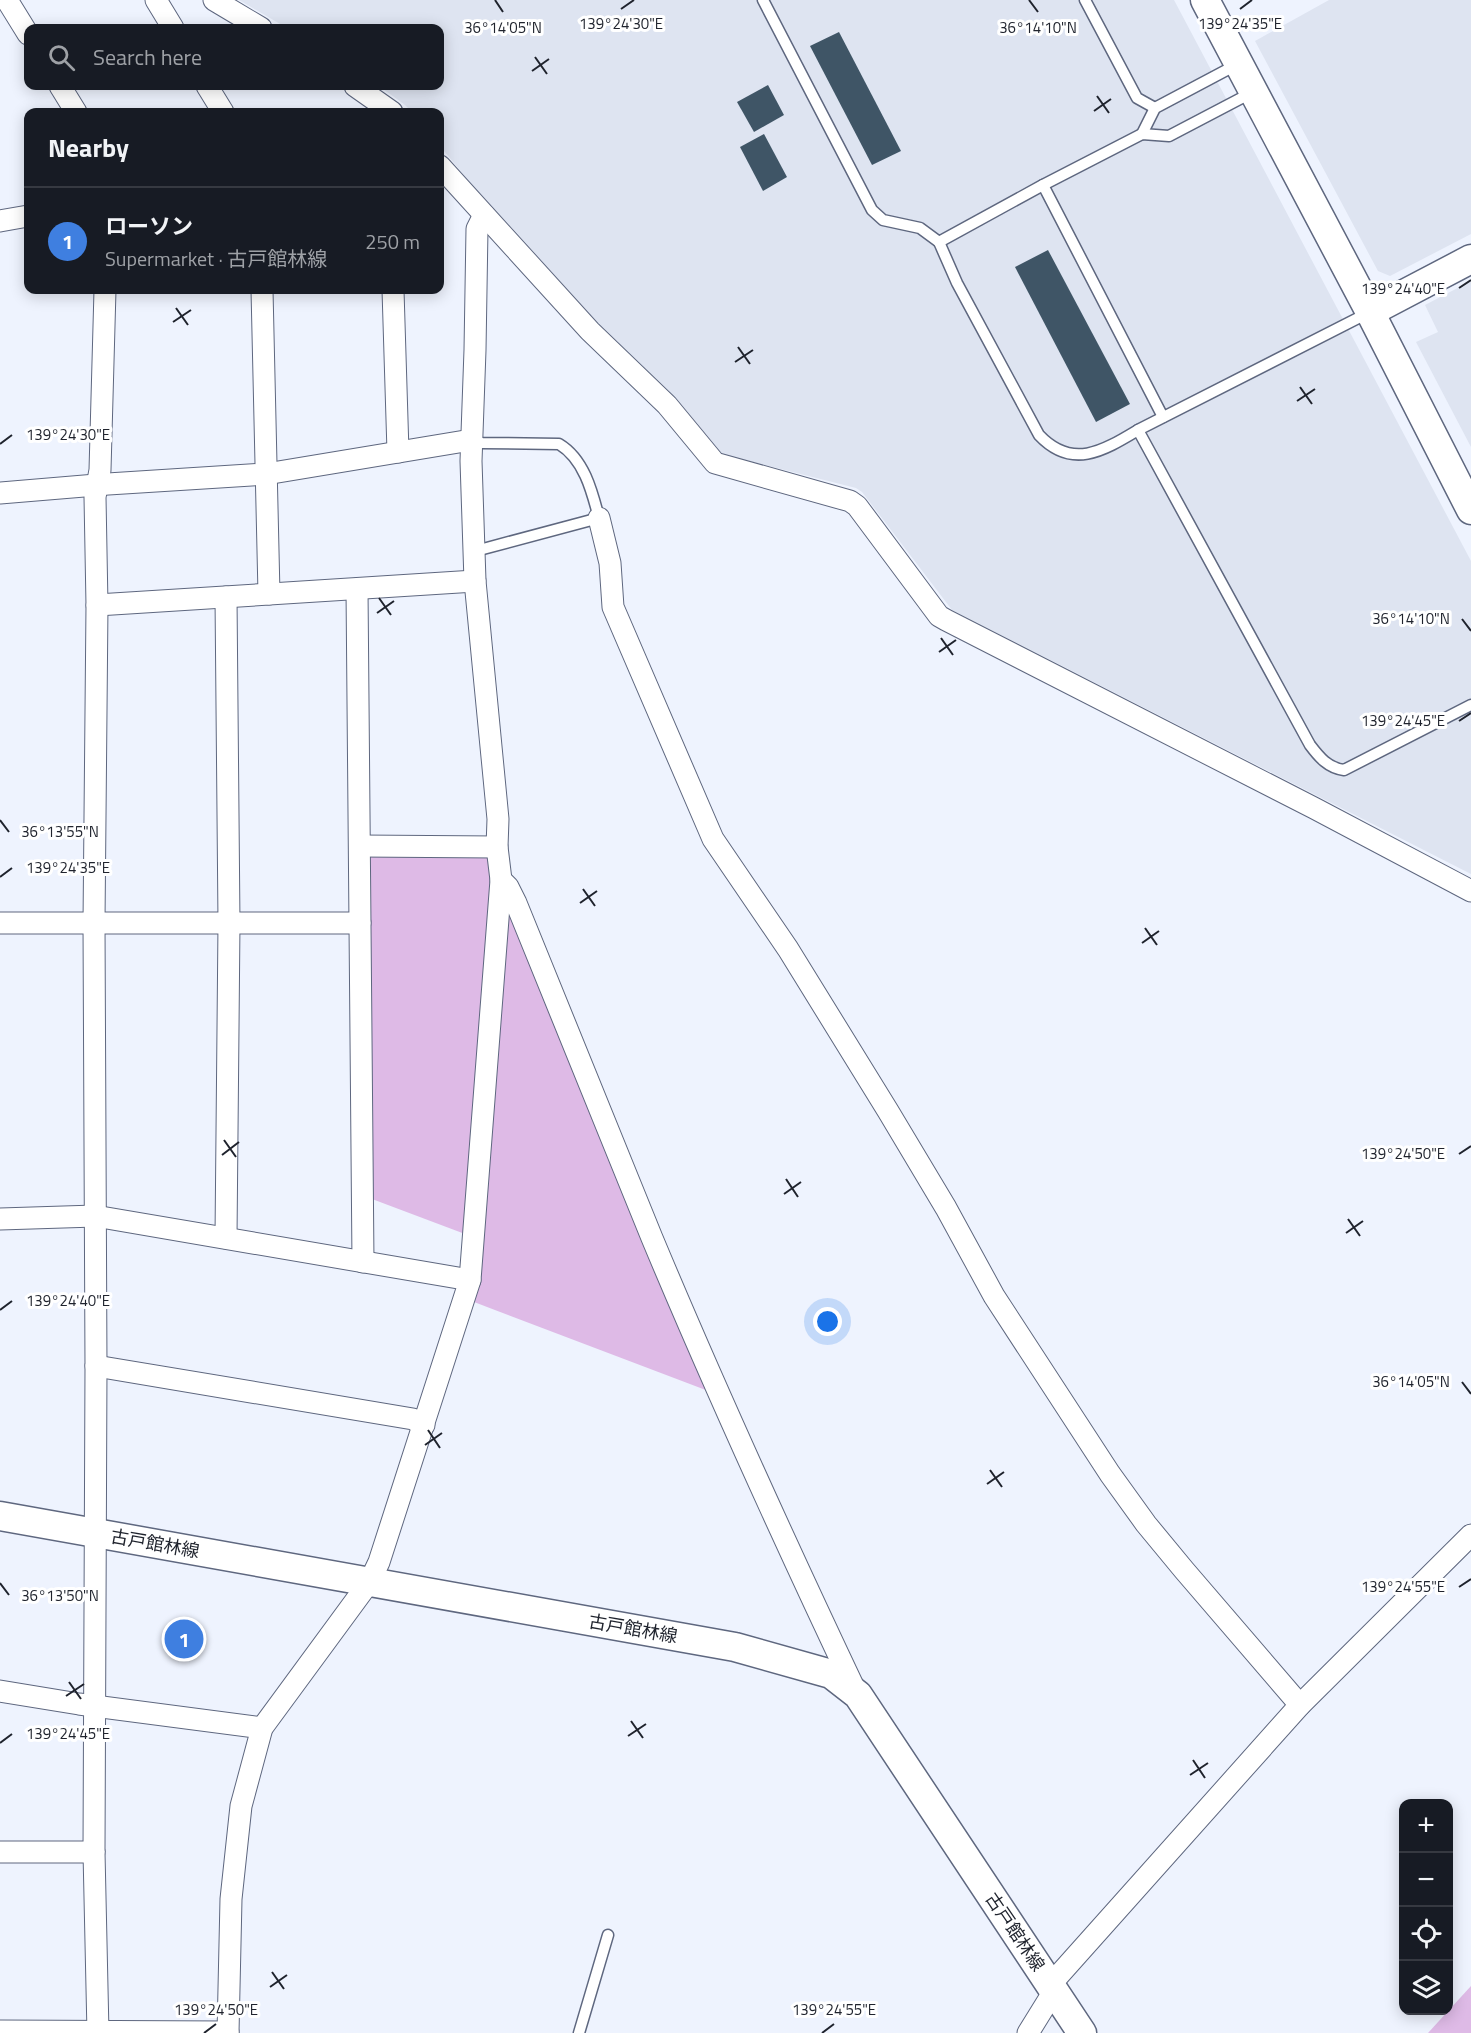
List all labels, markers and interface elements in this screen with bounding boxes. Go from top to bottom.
text: 139°24'30"E [579,12,663,35]
text: 139°24'35"E [1198,12,1282,35]
text: 36°14'05"N [464,16,542,39]
text: 36°14'10"N [999,16,1077,39]
search box [24,24,444,90]
text: Search here [93,40,202,74]
icon: search [45,41,78,74]
text: Nearby [48,128,129,167]
text: ローソン [105,209,193,243]
text: 1 [62,226,73,257]
text: 250 m [365,226,420,257]
text: Supermarket · 古戸館林線 [105,243,327,274]
text: 139°24'40"E [1361,277,1445,300]
text: 139°24'30"E [26,423,110,446]
text: 36°14'10"N [1372,607,1450,630]
text: 139°24'45"E [1361,709,1445,732]
text: 36°13'55"N [21,820,99,843]
text: 139°24'35"E [26,856,110,879]
text: 139°24'50"E [1361,1142,1445,1165]
text: 139°24'40"E [26,1289,110,1312]
your location [813,1307,842,1336]
text: 36°14'05"N [1372,1370,1450,1393]
street label: 古戸館林線 [108,1522,202,1565]
text: 139°24'55"E [1361,1575,1445,1598]
text: 36°13'50"N [21,1584,99,1607]
street label: 古戸館林線 [586,1607,680,1650]
pin: 1 [164,1616,204,1662]
text: 139°24'45"E [26,1722,110,1745]
map controls [1399,1799,1453,2015]
button: + [1399,1799,1453,1853]
button: − [1399,1853,1453,1907]
street label: 古戸館林線 [979,1887,1052,1977]
button: locate [1399,1907,1453,1961]
button: layers [1399,1961,1453,2015]
text: 139°24'50"E [174,1998,258,2021]
text: 139°24'55"E [792,1998,876,2021]

